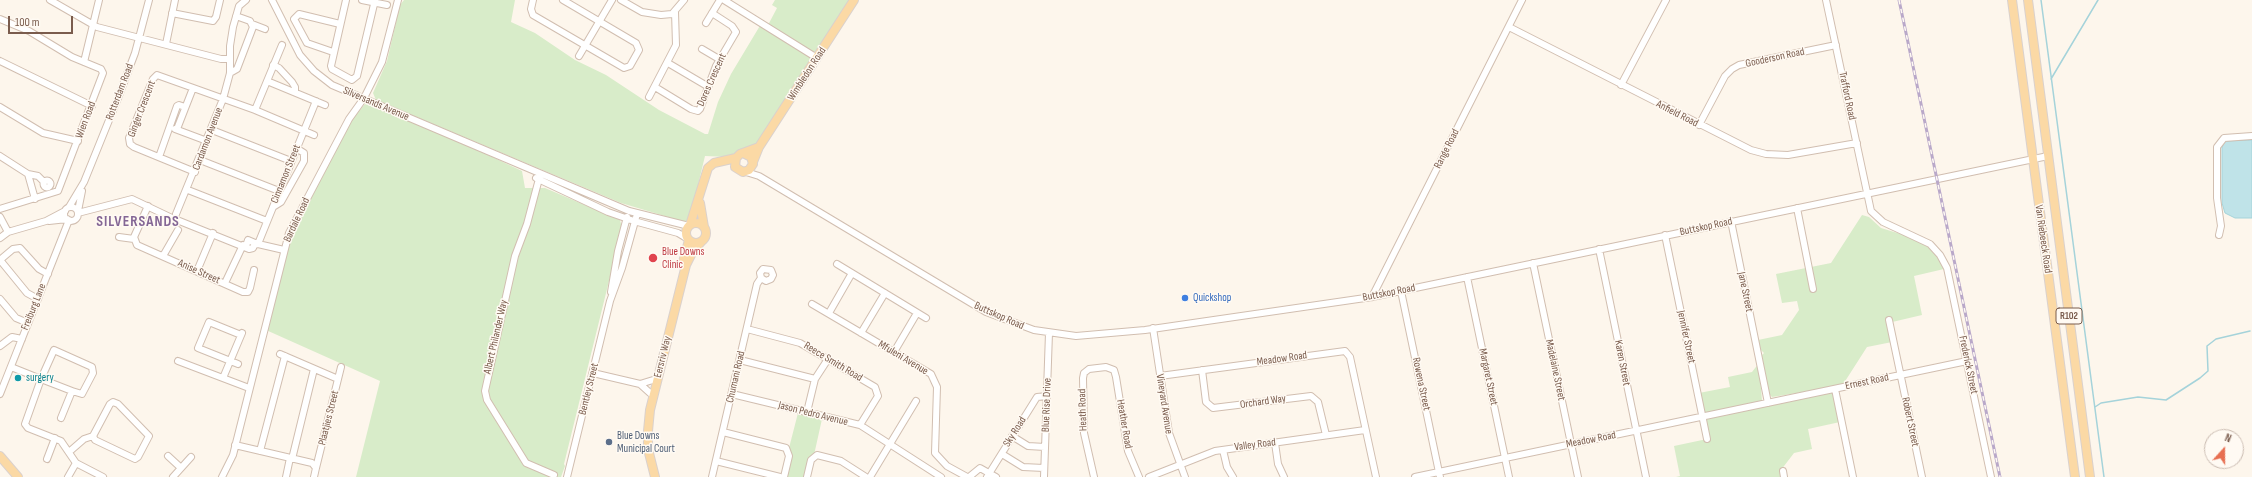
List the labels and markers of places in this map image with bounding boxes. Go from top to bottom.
place label: Blue Downs Clinic [662,245,704,271]
marker: Blue Downs Clinic [647,252,659,264]
place label: Quickshop [1193,291,1231,305]
marker: Quickshop [1180,293,1190,303]
place label: surgery [26,371,54,385]
marker: surgery [13,373,23,383]
place label: Blue Downs Municipal Court [617,429,675,455]
marker: Blue Downs Municipal Court [604,437,614,447]

